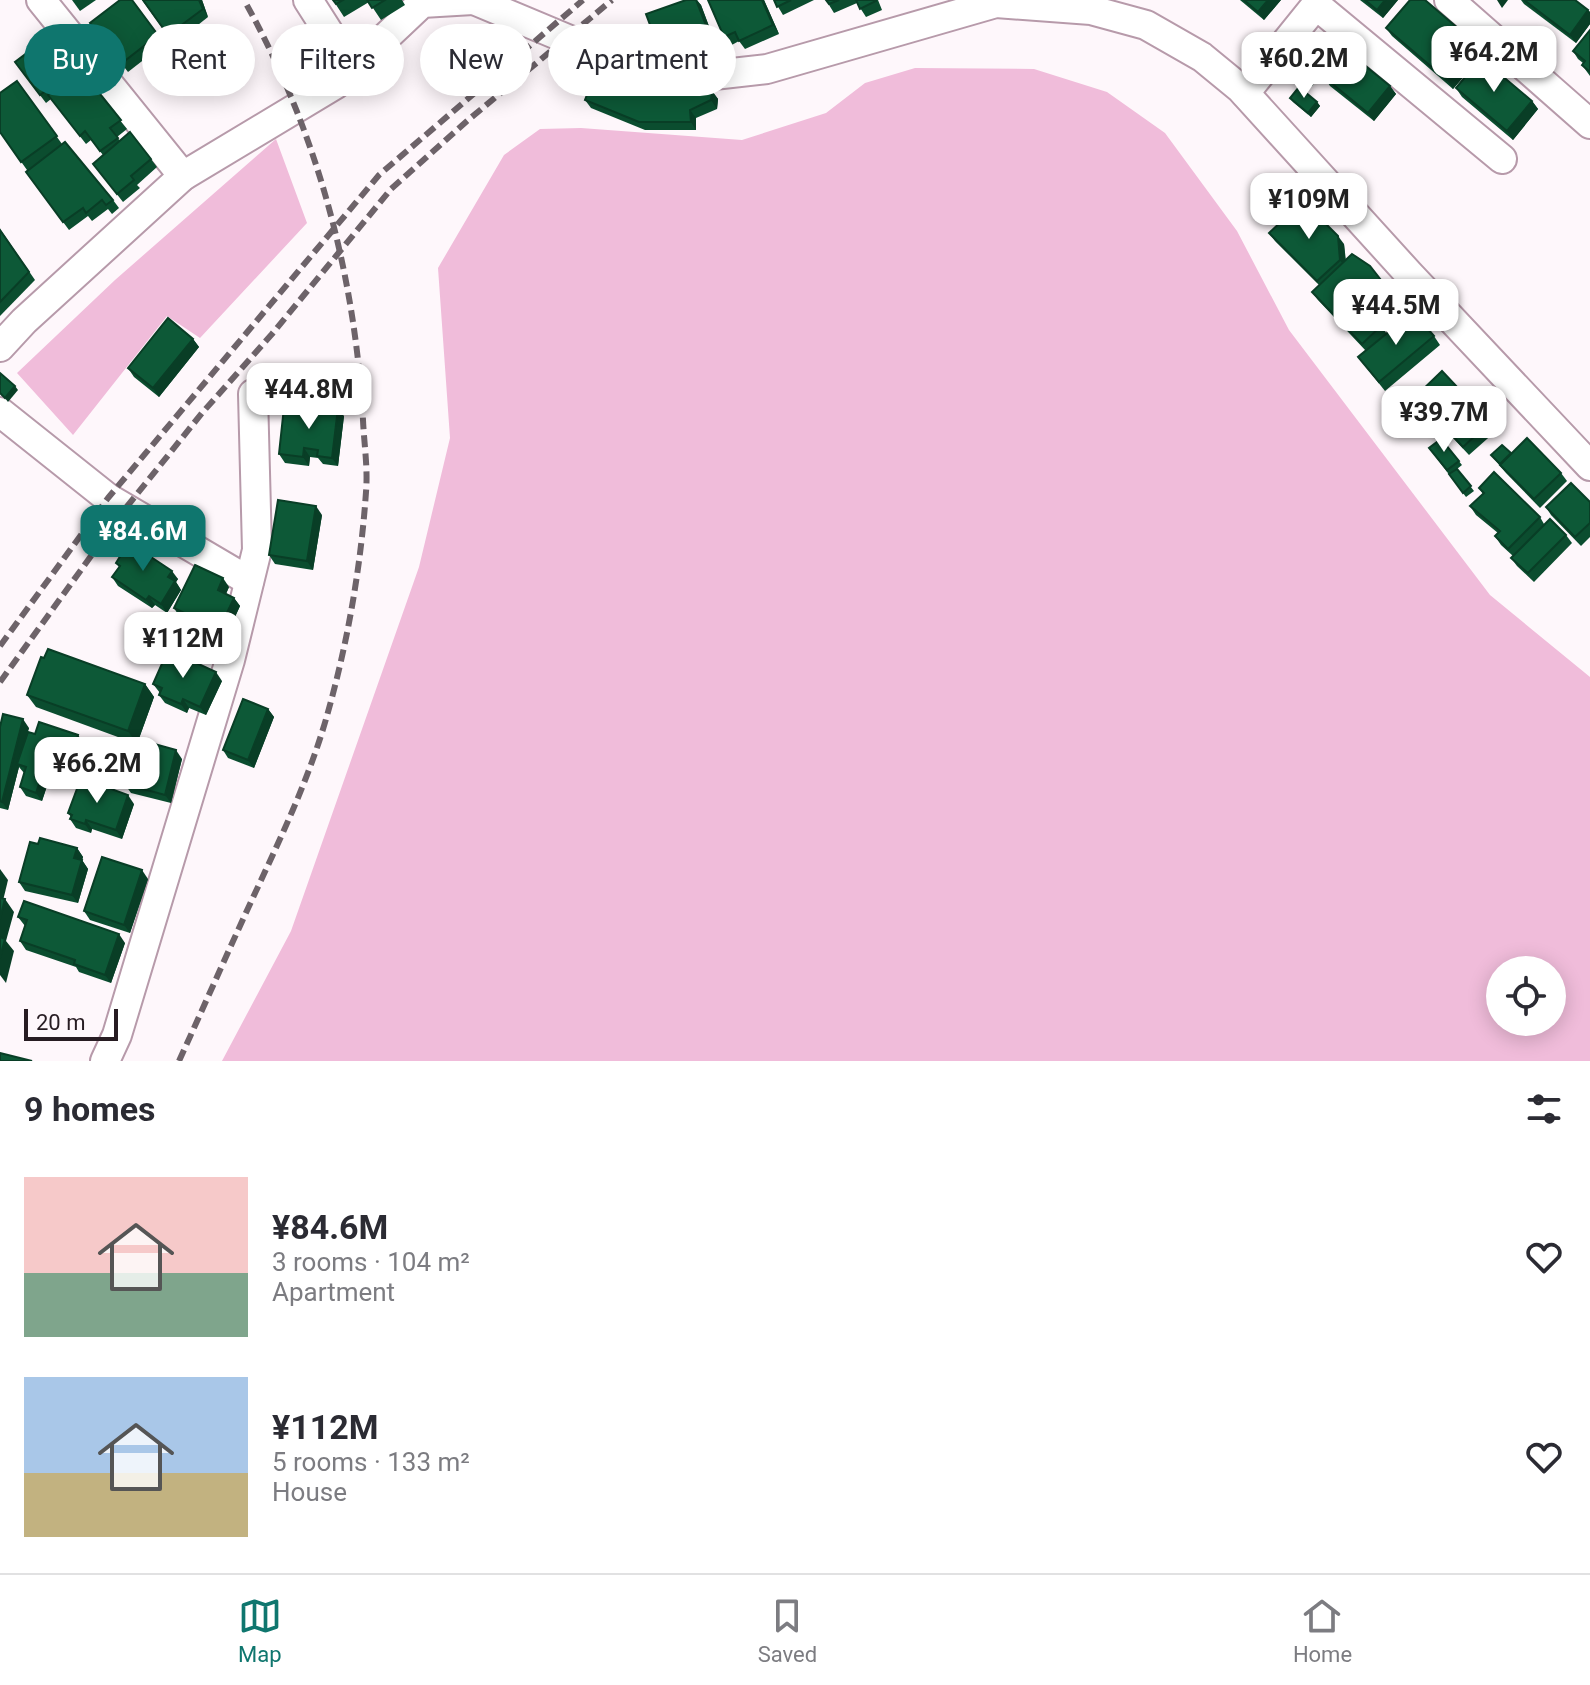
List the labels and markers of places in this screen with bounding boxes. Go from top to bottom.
pin: ¥64.2M [1429,26,1559,94]
pin: ¥60.2M [1239,32,1369,100]
pin: ¥109M [1253,173,1365,241]
pin: ¥44.5M [1331,279,1461,347]
pin: ¥44.8M [244,363,374,431]
pin: ¥39.7M [1379,386,1509,454]
pin: ¥84.6M [78,505,208,573]
pin: ¥112M [127,612,239,680]
pin: ¥66.2M [32,737,162,805]

